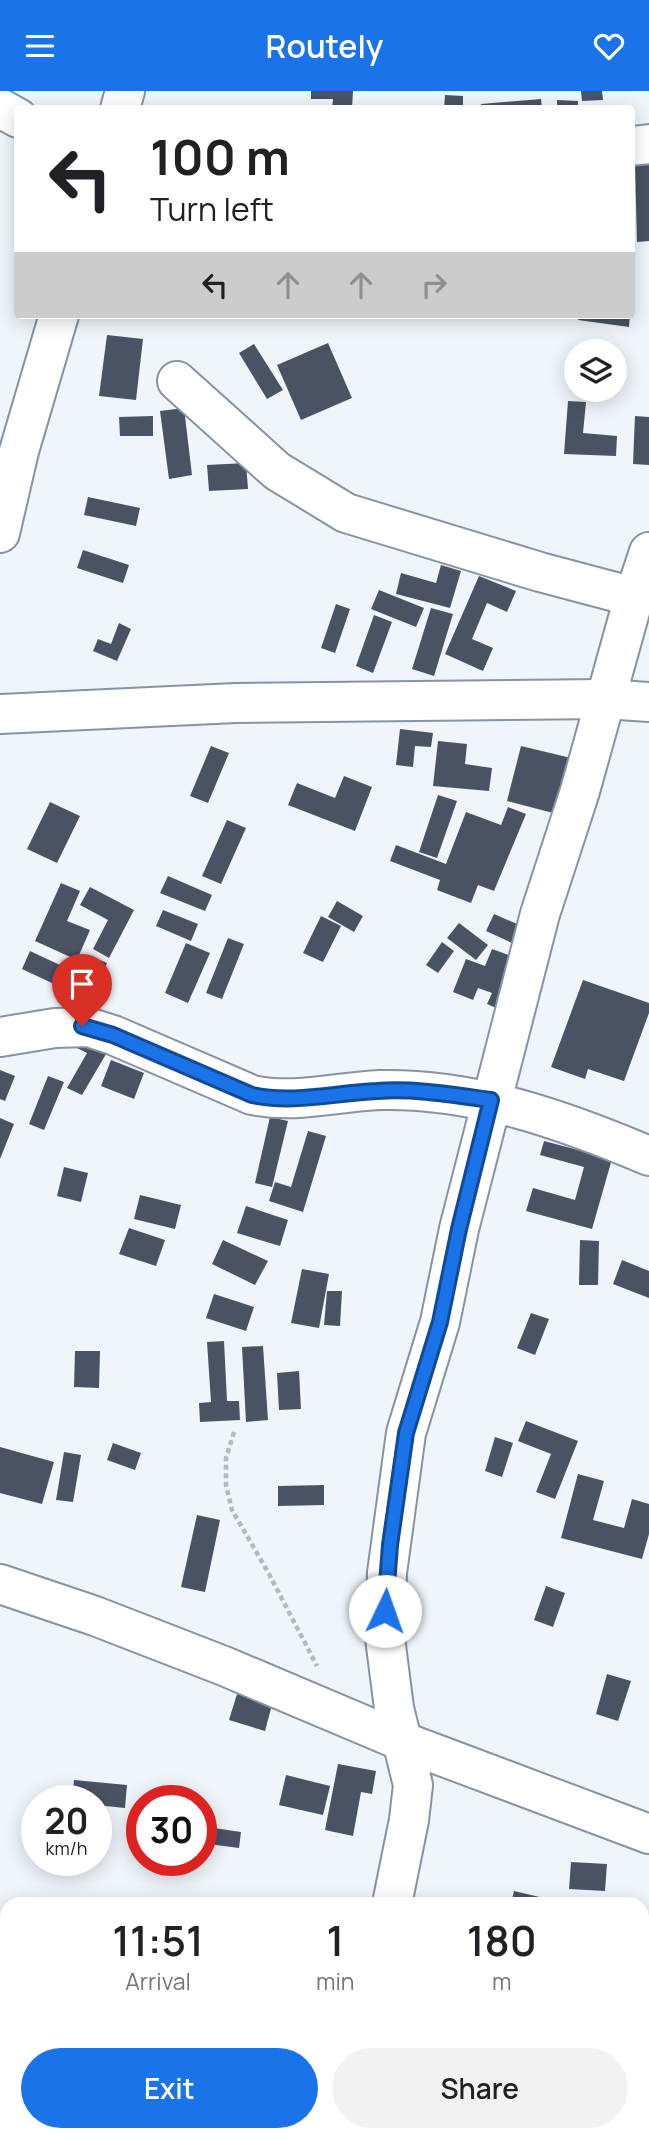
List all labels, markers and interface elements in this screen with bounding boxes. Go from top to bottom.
text: Routely [266,24,383,68]
icon: menu [21,27,59,65]
icon: heart [590,27,628,65]
text: 100 m [150,123,290,190]
icon: left [35,133,126,224]
text: Turn left [150,187,274,231]
icon: left [196,266,234,304]
icon: ahead [269,266,307,304]
icon: ahead [342,266,380,304]
icon: right [415,266,453,304]
map controls [564,339,627,402]
button: layers [564,339,627,402]
pin [52,954,112,1026]
icon: arrive [63,965,101,1003]
position arrow [348,1574,422,1648]
speed limit sign: 30 [126,1785,217,1876]
text: 20 [45,1797,88,1845]
text: km/h [46,1836,87,1860]
text: 11:51 [112,1911,204,1969]
text: 1 [326,1911,344,1969]
text: 180 [467,1911,537,1969]
text: Arrival [125,1965,191,1997]
text: min [316,1965,355,1997]
text: m [492,1965,512,1997]
button: Exit [21,2048,318,2128]
button: Share [332,2048,628,2128]

